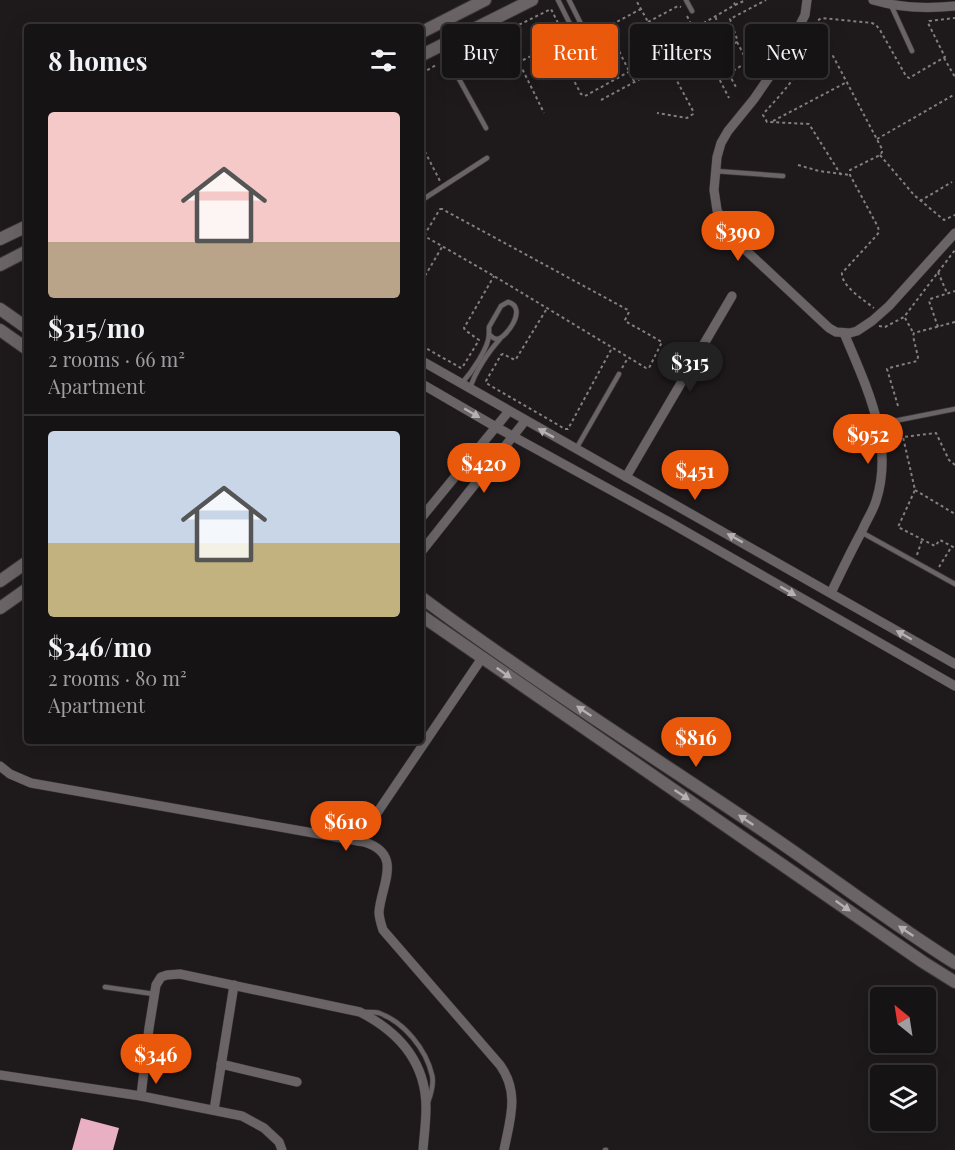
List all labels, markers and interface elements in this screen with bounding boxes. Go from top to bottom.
chip: Buy [442,24,520,78]
chip: Rent [532,24,618,78]
chip: Filters [630,24,733,78]
chip: New [745,24,828,78]
text: 8 homes [48,43,147,78]
icon: filters [367,44,400,77]
icon: home [170,151,278,259]
pin: $390 [702,211,774,262]
text: $390 [715,217,761,244]
text: $315/mo [48,310,145,345]
pin: $315 [654,342,726,393]
text: 2 rooms · 66 m² [48,345,185,372]
text: $315 [671,348,709,375]
text: Apartment [48,372,145,399]
one-way arrow [464,408,481,418]
pin: $952 [832,414,904,465]
text: $952 [847,420,889,447]
one-way arrow [538,428,555,438]
pin: $420 [448,443,520,494]
text: $420 [461,449,507,476]
pin: $451 [659,450,731,501]
text: $451 [676,456,714,483]
icon: home [170,470,278,578]
one-way arrow [727,533,743,544]
one-way arrow [780,586,797,596]
text: $346/mo [48,629,152,664]
one-way arrow [895,630,912,640]
text: 2 rooms · 80 m² [48,664,187,691]
one-way arrow [496,667,512,679]
text: Apartment [48,691,145,718]
one-way arrow [576,706,592,717]
pin: $816 [660,717,732,768]
text: $816 [675,723,717,750]
one-way arrow [674,789,690,801]
pin: $610 [310,801,382,852]
text: $610 [324,807,368,834]
one-way arrow [738,815,754,826]
one-way arrow [835,900,851,911]
one-way arrow [898,925,915,936]
north arrow [870,987,936,1053]
map controls [870,987,936,1131]
pin: $346 [120,1034,192,1085]
text: $346 [135,1040,177,1067]
button: layers [870,1065,936,1131]

